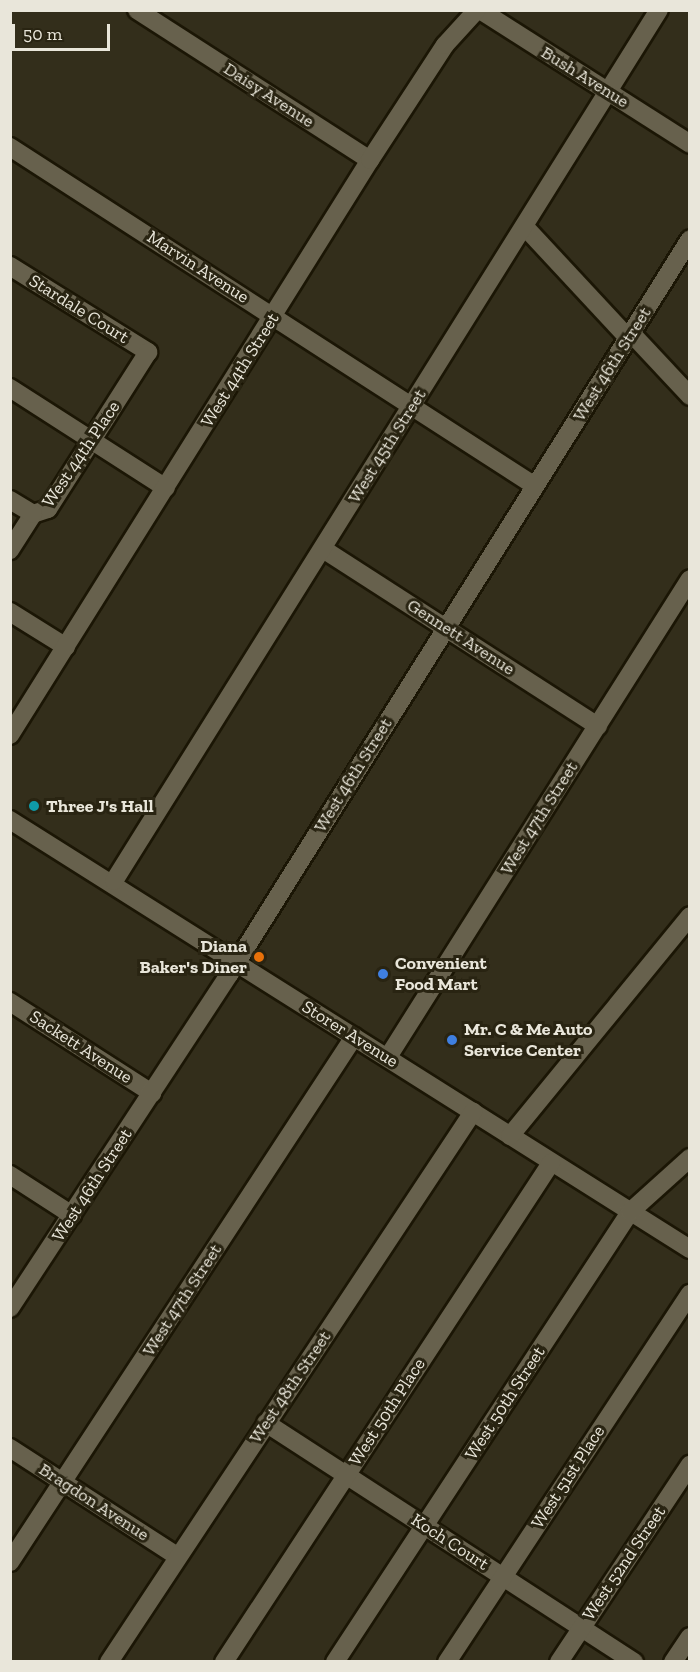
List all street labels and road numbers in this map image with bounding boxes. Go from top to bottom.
street label: Bush Avenue [537,41,633,113]
street label: Daisy Avenue [219,57,319,133]
street label: Marvin Avenue [143,226,253,308]
street label: Stardale Court [25,270,133,348]
street label: West 46th Street [568,303,656,425]
street label: West 44th Street [196,309,284,431]
street label: West 45th Street [343,385,431,507]
street label: West 44th Place [37,397,125,511]
street label: Gennett Avenue [403,594,519,680]
street label: West 46th Street [309,714,397,836]
street label: West 47th Street [496,757,582,879]
street label: Storer Avenue [298,996,402,1072]
street label: Sackett Avenue [25,1006,137,1088]
street label: West 46th Street [47,1124,137,1246]
street label: West 47th Street [138,1240,226,1360]
street label: West 48th Street [244,1327,336,1447]
street label: West 50th Street [460,1342,550,1464]
street label: West 50th Place [344,1354,430,1470]
street label: West 51st Place [527,1421,609,1533]
street label: Bragdon Avenue [35,1458,153,1546]
street label: West 52nd Street [578,1502,670,1624]
street label: Koch Court [407,1509,493,1575]

